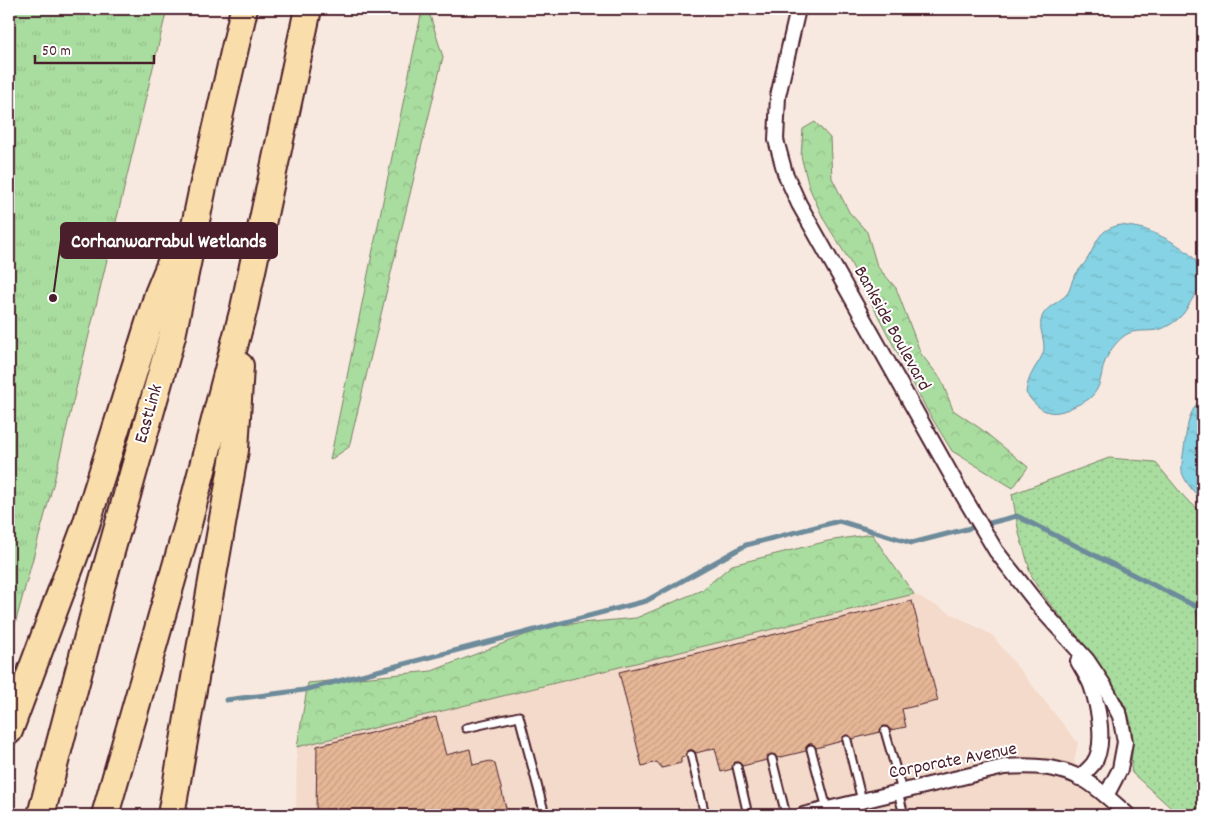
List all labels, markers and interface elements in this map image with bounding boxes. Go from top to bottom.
scale bar [35,32,154,64]
text: 50 m [42,41,71,63]
callout: Corhanwarrabul Wetlands [61,223,277,258]
text: Corhanwarrabul Wetlands [71,229,267,257]
street label: Bankside Boulevard [846,262,936,396]
street label: EastLink [129,381,171,447]
street label: Corporate Avenue [887,736,1019,788]

